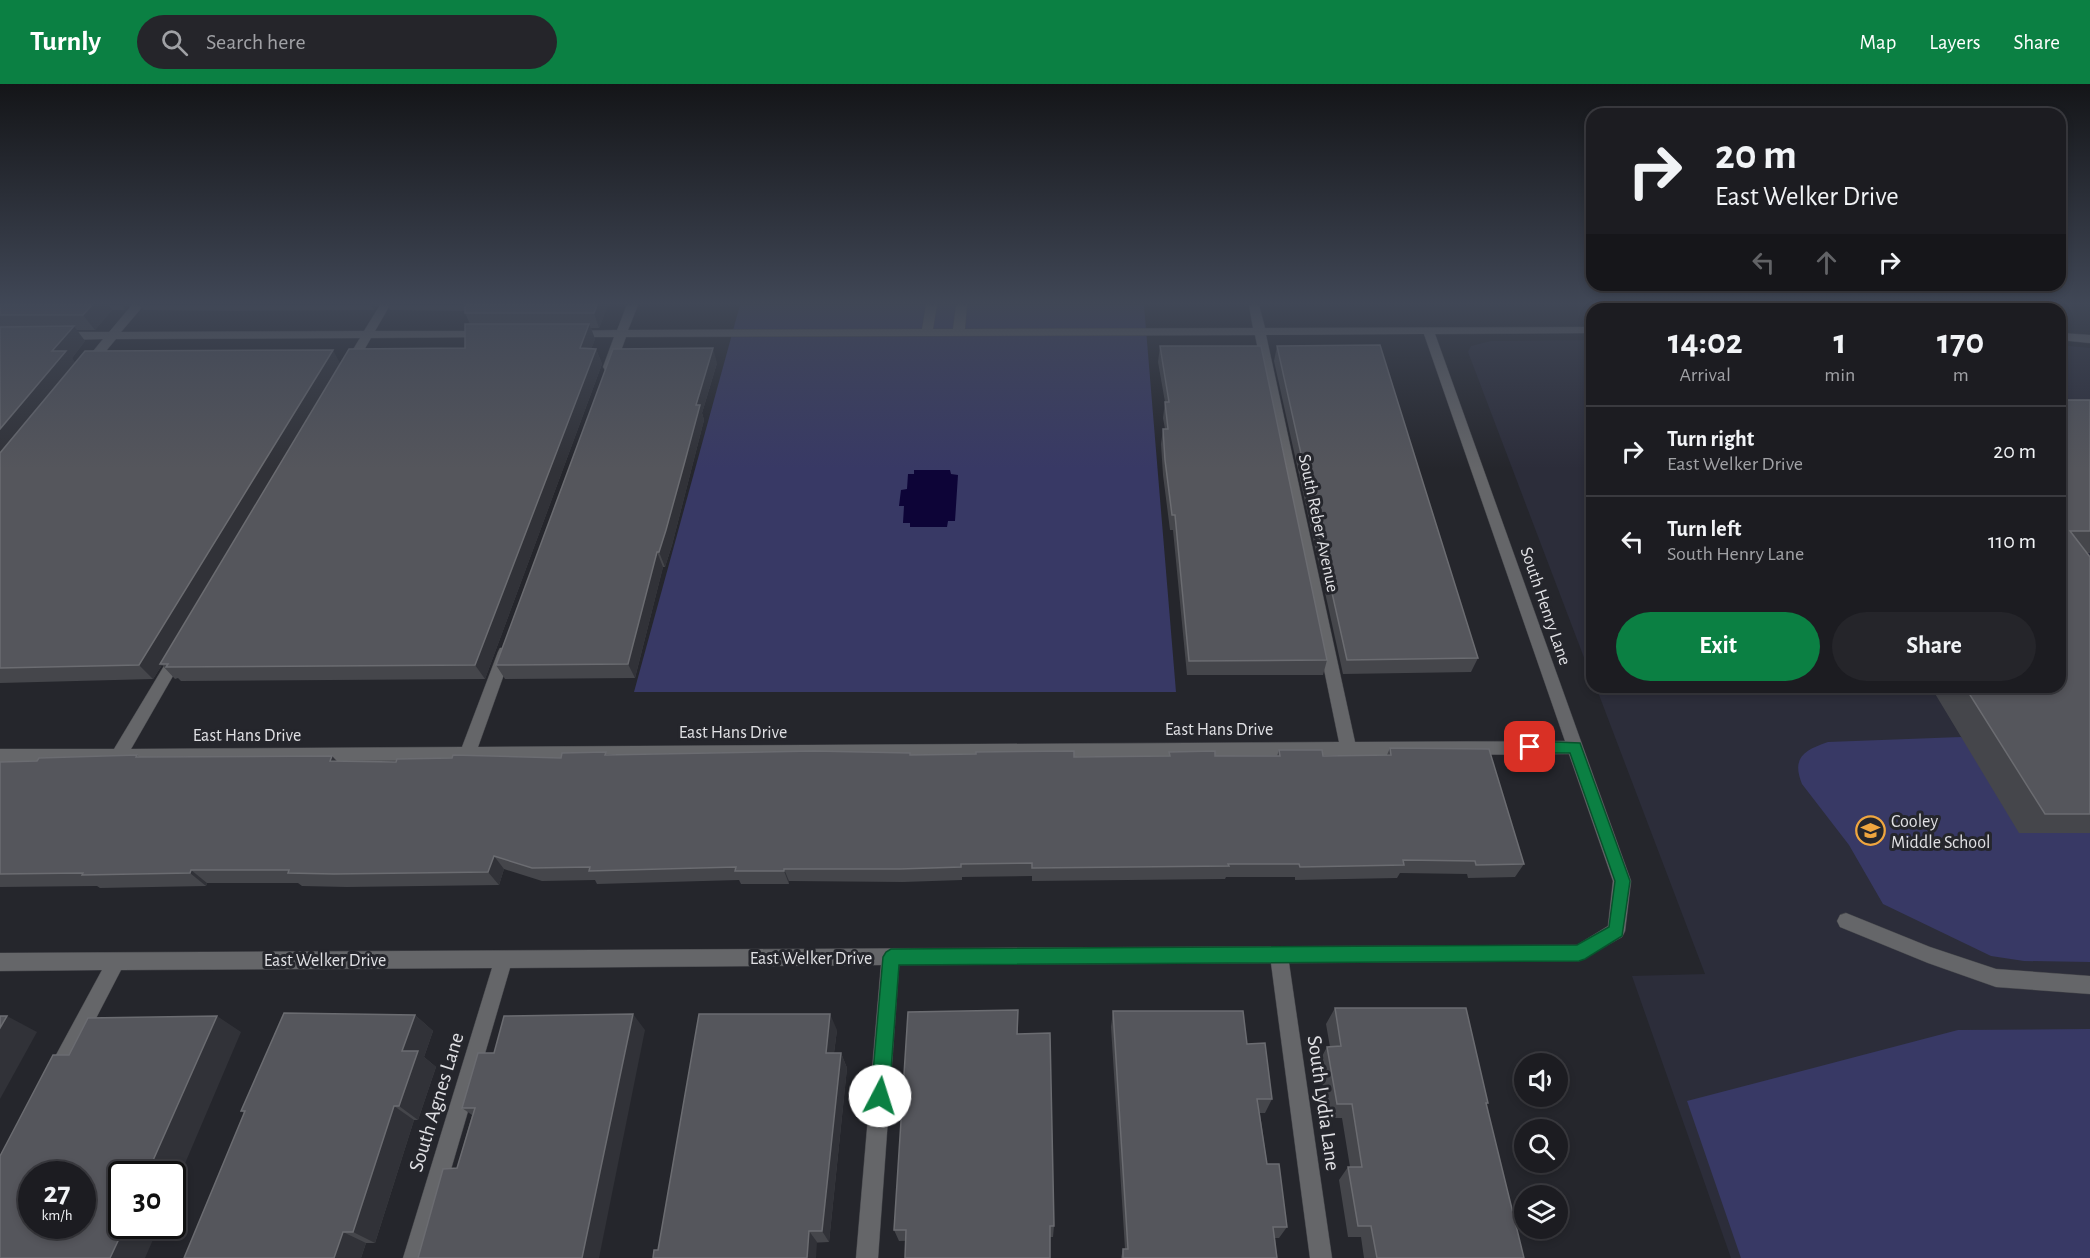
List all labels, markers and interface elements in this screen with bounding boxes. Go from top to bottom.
search box [137,15,557,69]
icon: search [158,26,191,59]
text: Turnly [30,28,101,56]
text: Search here [206,31,306,53]
text: Map [1860,32,1896,53]
text: Layers [1929,32,1980,53]
text: Share [2013,32,2060,53]
icon: right [1616,132,1694,210]
text: 20 m [1715,134,1797,176]
text: East Welker Drive [1715,183,1899,210]
icon: left [1747,246,1780,279]
icon: ahead [1810,246,1843,279]
icon: right [1873,246,1906,279]
text: 14:02 [1668,324,1743,360]
text: 1 [1833,324,1846,360]
text: 170 [1937,324,1984,360]
text: Arrival [1679,365,1731,385]
text: min [1824,365,1855,385]
text: m [1953,365,1969,385]
text: Turn right [1667,428,1754,450]
icon: right [1616,435,1649,468]
text: 20 m [1993,440,2036,462]
street label: South Reber Avenue [1295,453,1341,594]
text: East Welker Drive [1667,454,1803,474]
text: Turn left [1667,518,1741,540]
icon: left [1616,525,1649,558]
text: 110 m [1988,530,2036,552]
text: South Henry Lane [1667,544,1804,564]
street label: South Henry Lane [1516,545,1574,668]
button: Exit [1616,612,1820,681]
button: Share [1832,612,2036,681]
street label: East Hans Drive [1165,721,1273,739]
pin [1504,721,1555,772]
street label: East Hans Drive [679,724,787,742]
street label: East Hans Drive [193,727,301,745]
icon: arrive [1513,730,1546,763]
place label: Cooley Middle School [1891,813,1990,852]
school or university icon: Cooley Middle School [1854,815,1886,847]
street label: East Welker Drive [750,950,872,968]
street label: East Welker Drive [264,952,386,970]
street label: South Agnes Lane [405,1030,468,1174]
street label: South Lydia Lane [1304,1034,1343,1172]
map controls [1514,1053,1568,1239]
button: sound [1514,1053,1568,1107]
position arrow [848,1064,912,1128]
button: search [1514,1119,1568,1173]
speed limit sign: 30 [108,1161,186,1239]
text: 27 [43,1178,71,1208]
button: layers [1514,1185,1568,1239]
text: km/h [42,1208,72,1223]

